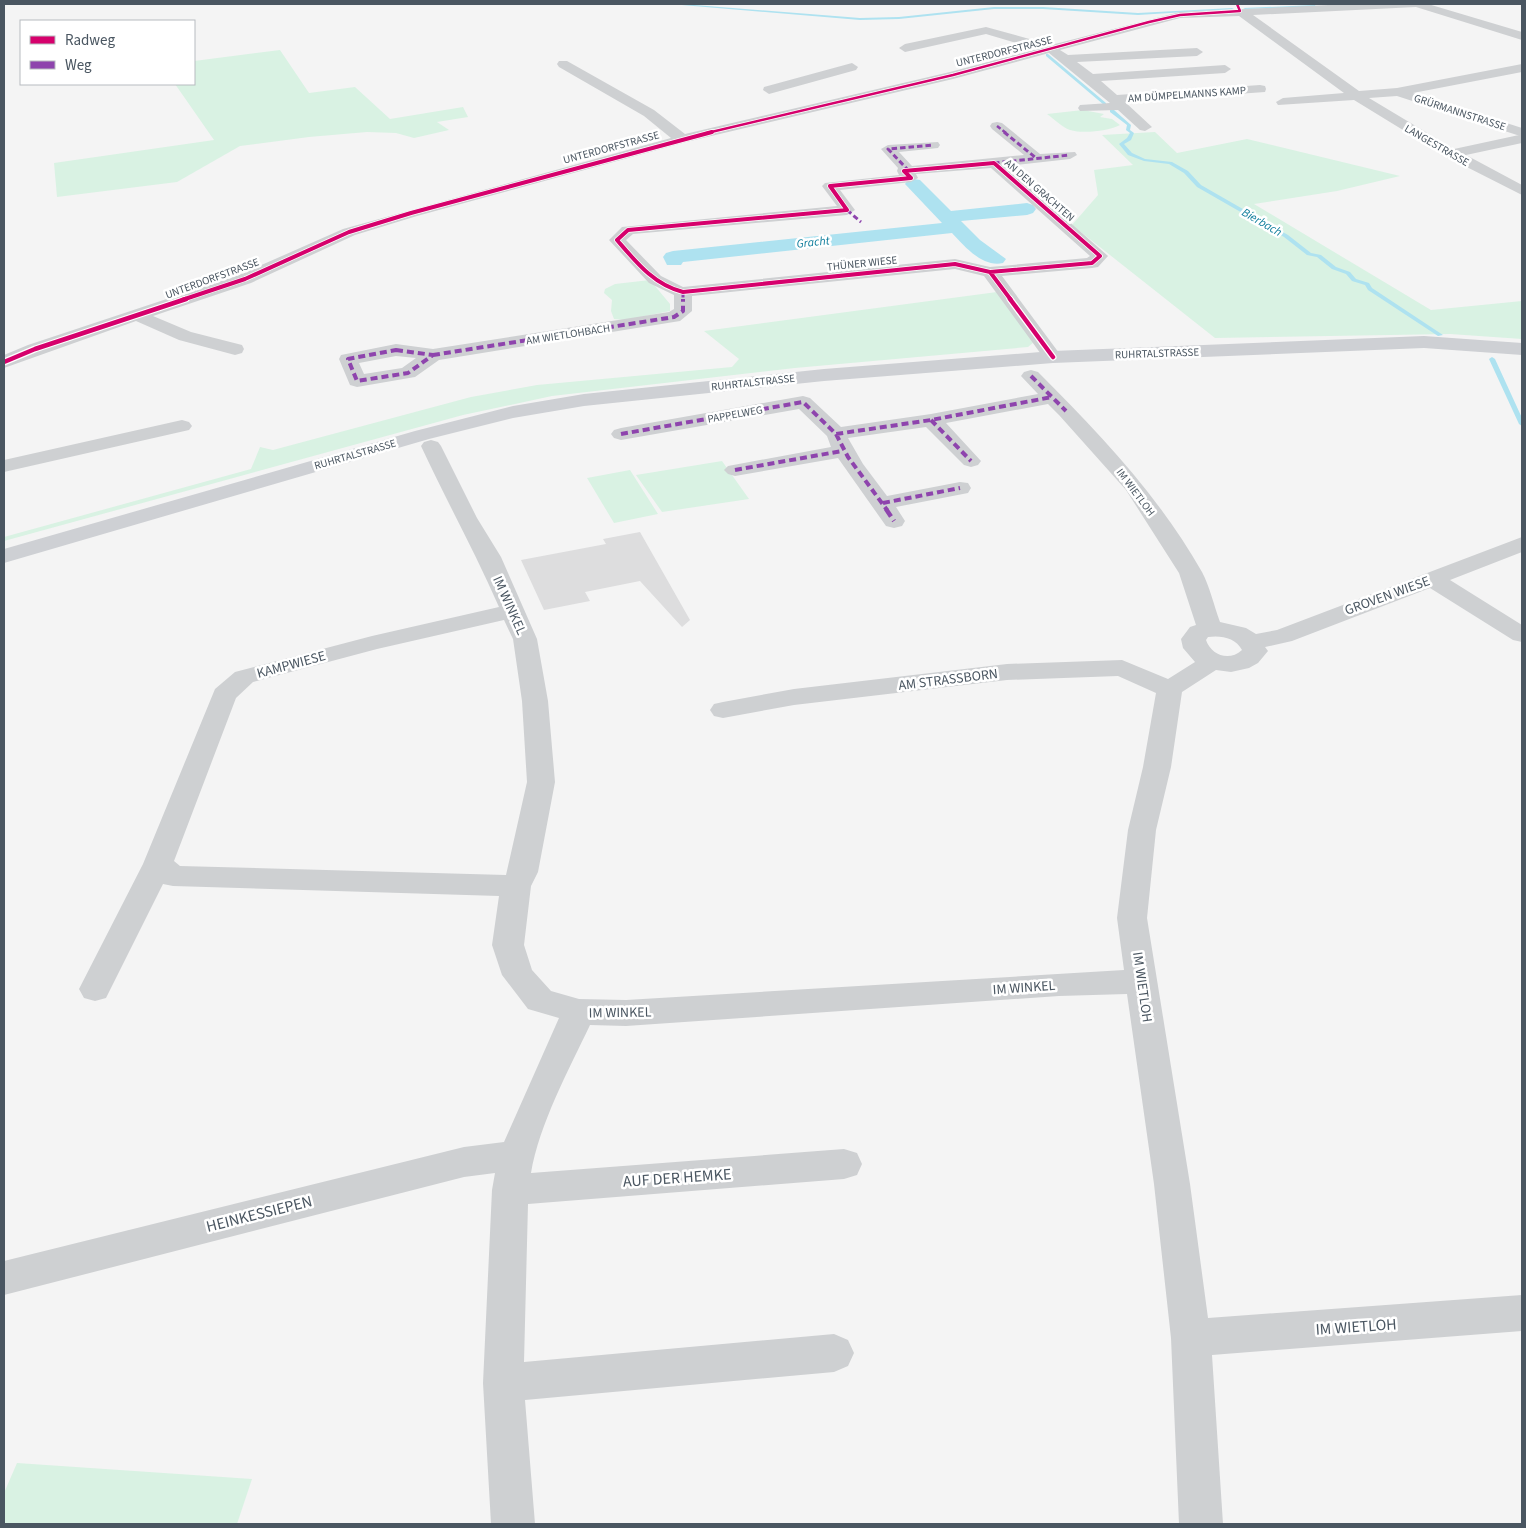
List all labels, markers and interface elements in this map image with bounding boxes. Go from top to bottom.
legend [20,20,195,85]
text: Radweg [65,30,115,51]
street label: UNTERDORFSTRASSE [954,32,1054,71]
text: Weg [65,55,92,76]
street label: AM DÜMPELMANNS KAMP [1128,83,1246,106]
street label: GRÜRMANNSTRASSE [1412,91,1508,134]
street label: LANGESTRASSE [1402,121,1472,170]
street label: UNTERDORFSTRASSE [561,127,661,168]
street label: AN DEN GRACHTEN [1001,156,1078,225]
water label: Bierbach [1238,204,1285,241]
water label: Gracht [796,232,831,253]
street label: THÜNER WIESE [826,252,898,275]
street label: UNTERDORFSTRASSE [163,254,261,302]
street label: AM WIETLOHBACH [525,320,611,349]
street label: RUHRTALSTRASSE [1115,345,1200,362]
street label: RUHRTALSTRASSE [710,371,796,394]
street label: PAPPELWEG [706,402,764,427]
street label: RUHRTALSTRASSE [313,436,398,473]
street label: IM WIETLOH [1113,465,1158,519]
street label: GROVEN WIESE [1342,571,1433,621]
street label: IM WINKEL [487,573,531,638]
street label: KAMPWIESE [255,646,328,684]
street label: AM STRASSBORN [897,664,999,696]
street label: IM WIETLOH [1127,951,1157,1024]
street label: IM WINKEL [992,976,1056,1000]
street label: IM WINKEL [588,1002,652,1024]
street label: AUF DER HEMKE [622,1163,732,1193]
street label: HEINKESSIEPEN [204,1190,315,1238]
street label: IM WIETLOH [1315,1313,1397,1341]

